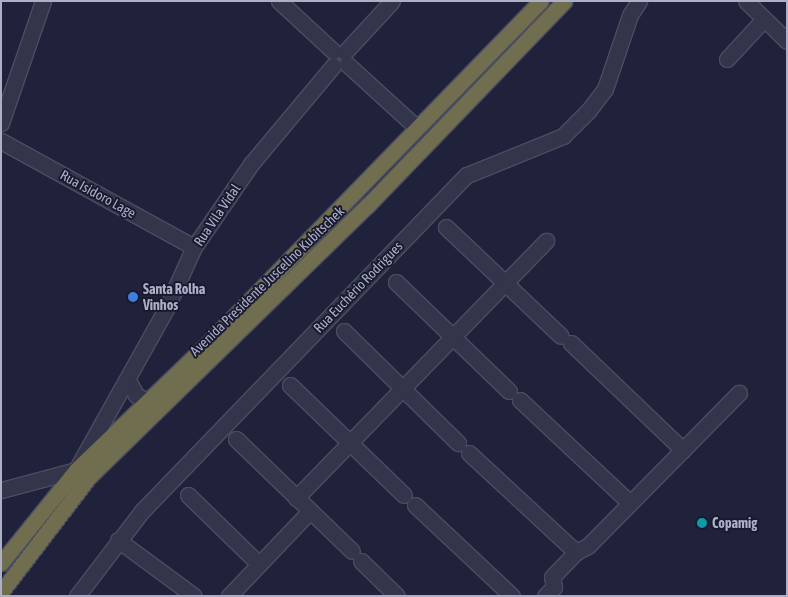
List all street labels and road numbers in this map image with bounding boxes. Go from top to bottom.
street label: Rua Isidoro Lage [57,166,139,222]
street label: Rua Vila Vidal [190,181,244,249]
street label: Avenida Presidente Juscelino Kubitschek [186,203,348,359]
street label: Rua Euchério Rodrigues [310,238,406,336]

